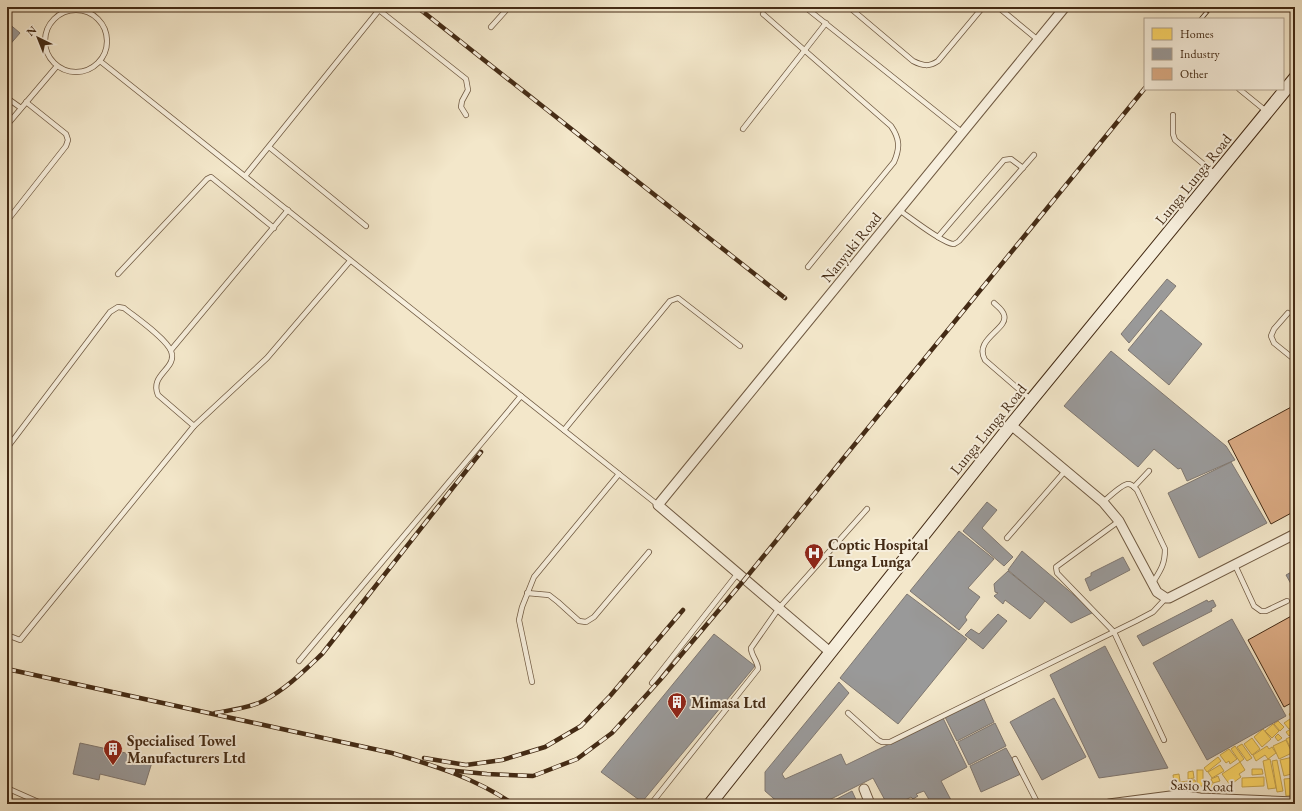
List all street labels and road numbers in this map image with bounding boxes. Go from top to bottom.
street label: Lunga Lunga Road [1151,129,1236,228]
street label: Nanyuki Road [817,208,885,286]
street label: Lunga Lunga Road [946,379,1031,478]
street label: Sasio Road [1170,774,1234,796]

